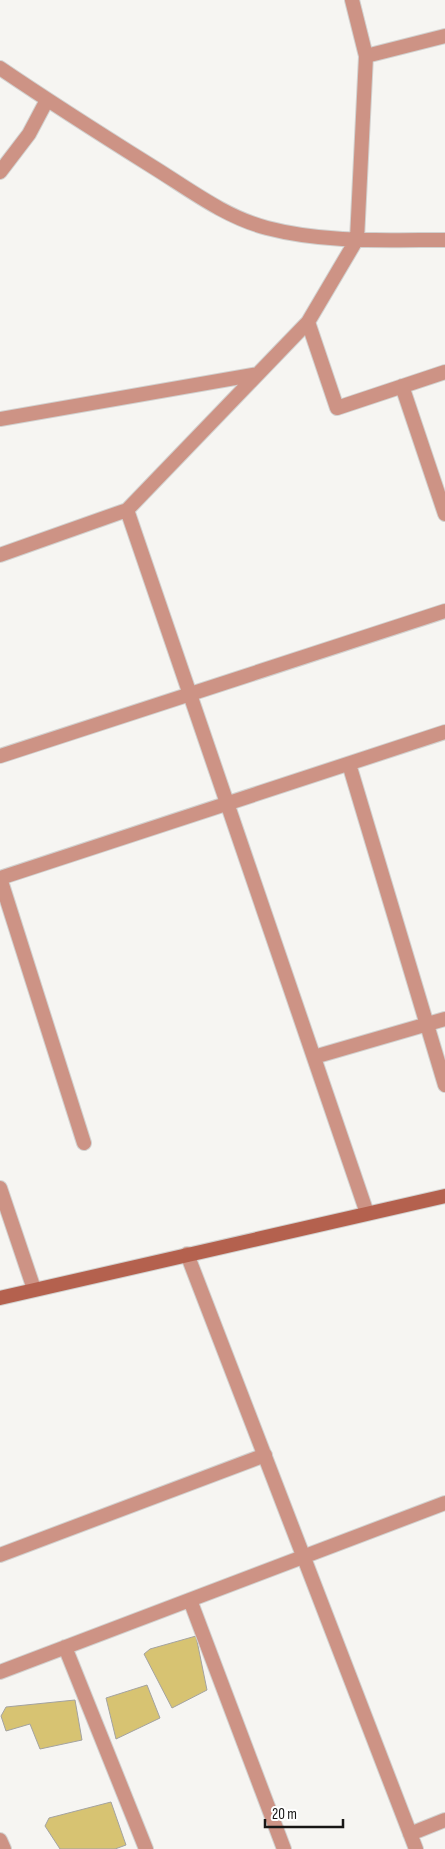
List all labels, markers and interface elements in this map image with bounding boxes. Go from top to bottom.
scale bar [265,1796,342,1828]
text: 20 m [272,1805,297,1824]

